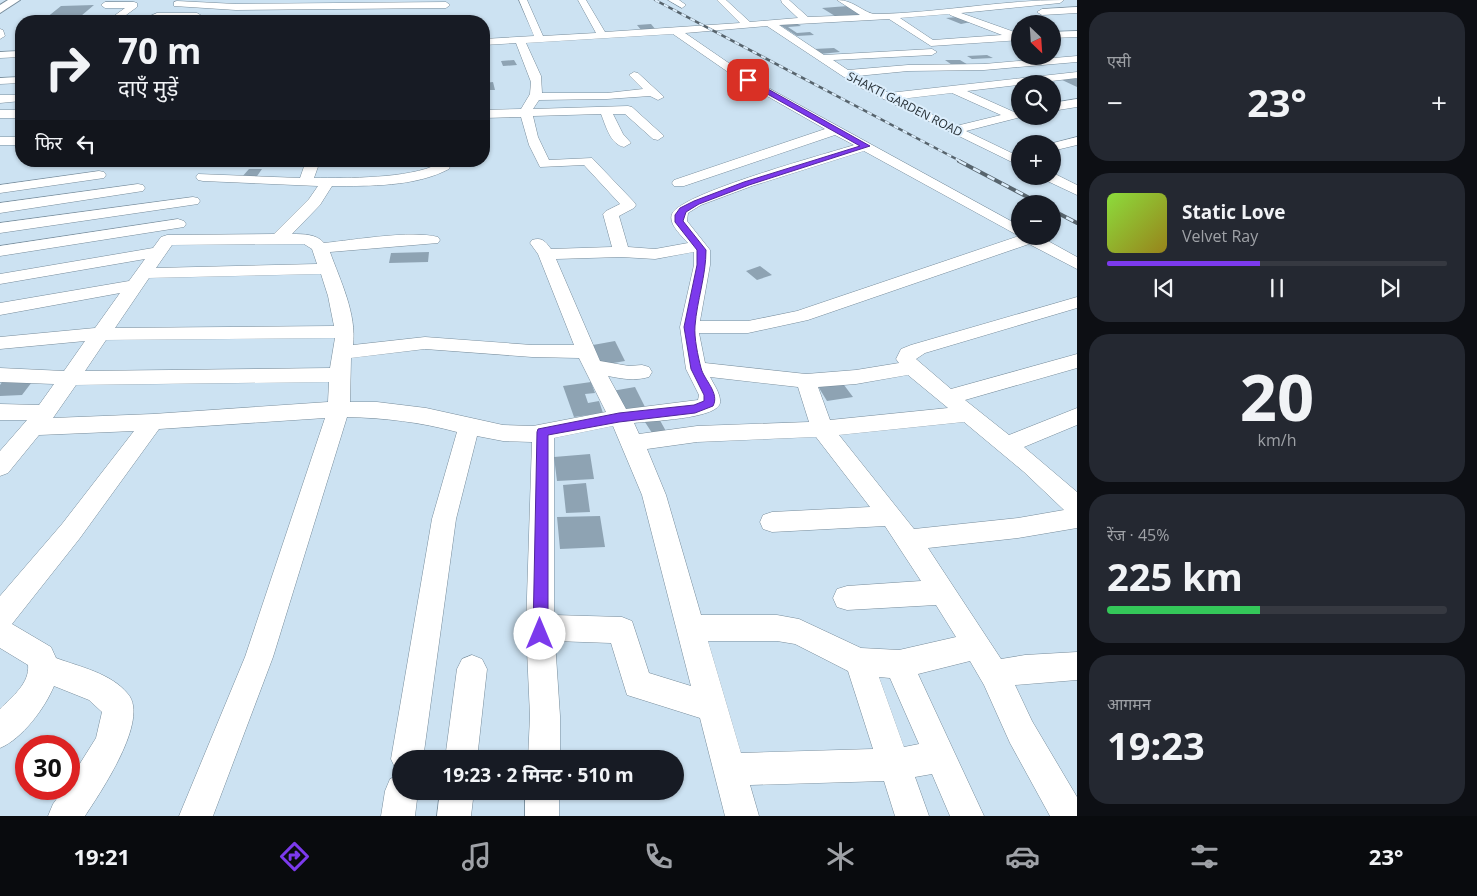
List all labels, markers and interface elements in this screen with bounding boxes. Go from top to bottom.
north arrow [1011,15,1061,65]
map controls [1011,15,1061,245]
text: 70 m [118,27,201,74]
icon: right [35,35,100,100]
text: एसी [1107,50,1131,72]
pin [727,59,769,101]
icon: arrive [734,66,762,94]
street label: SHAKTI GARDEN ROAD [844,67,966,141]
text: दाएँ मुड़ें [118,72,178,102]
button: search [1011,75,1061,125]
text: 23° [1247,76,1307,128]
text: − [1107,83,1123,121]
text: + [1431,83,1447,121]
text: फिर [35,130,62,156]
icon: left [72,130,100,158]
button: + [1011,135,1061,185]
button: − [1011,195,1061,245]
text: Static Love [1182,199,1285,225]
text: Velvet Ray [1182,225,1258,247]
icon: previous [1150,274,1178,302]
icon: pause [1263,274,1291,302]
icon: next [1376,274,1404,302]
text: 20 [1240,352,1314,440]
text: km/h [1258,429,1296,451]
text: रेंज · 45% [1107,524,1169,546]
text: 225 km [1107,550,1243,602]
position arrow [513,607,565,659]
text: आगमन [1107,693,1151,715]
text: 19:23 [1107,719,1205,771]
speed limit sign: 30 [15,735,80,800]
text: 19:23 · 2 मिनट · 510 m [442,762,634,788]
icon: directions [277,839,312,874]
icon: music [459,839,494,874]
icon: phone [641,839,676,874]
icon: climate [823,839,858,874]
icon: car [1005,839,1040,874]
icon: filters [1187,839,1222,874]
text: 19:21 [73,841,130,871]
text: 23° [1369,841,1403,871]

